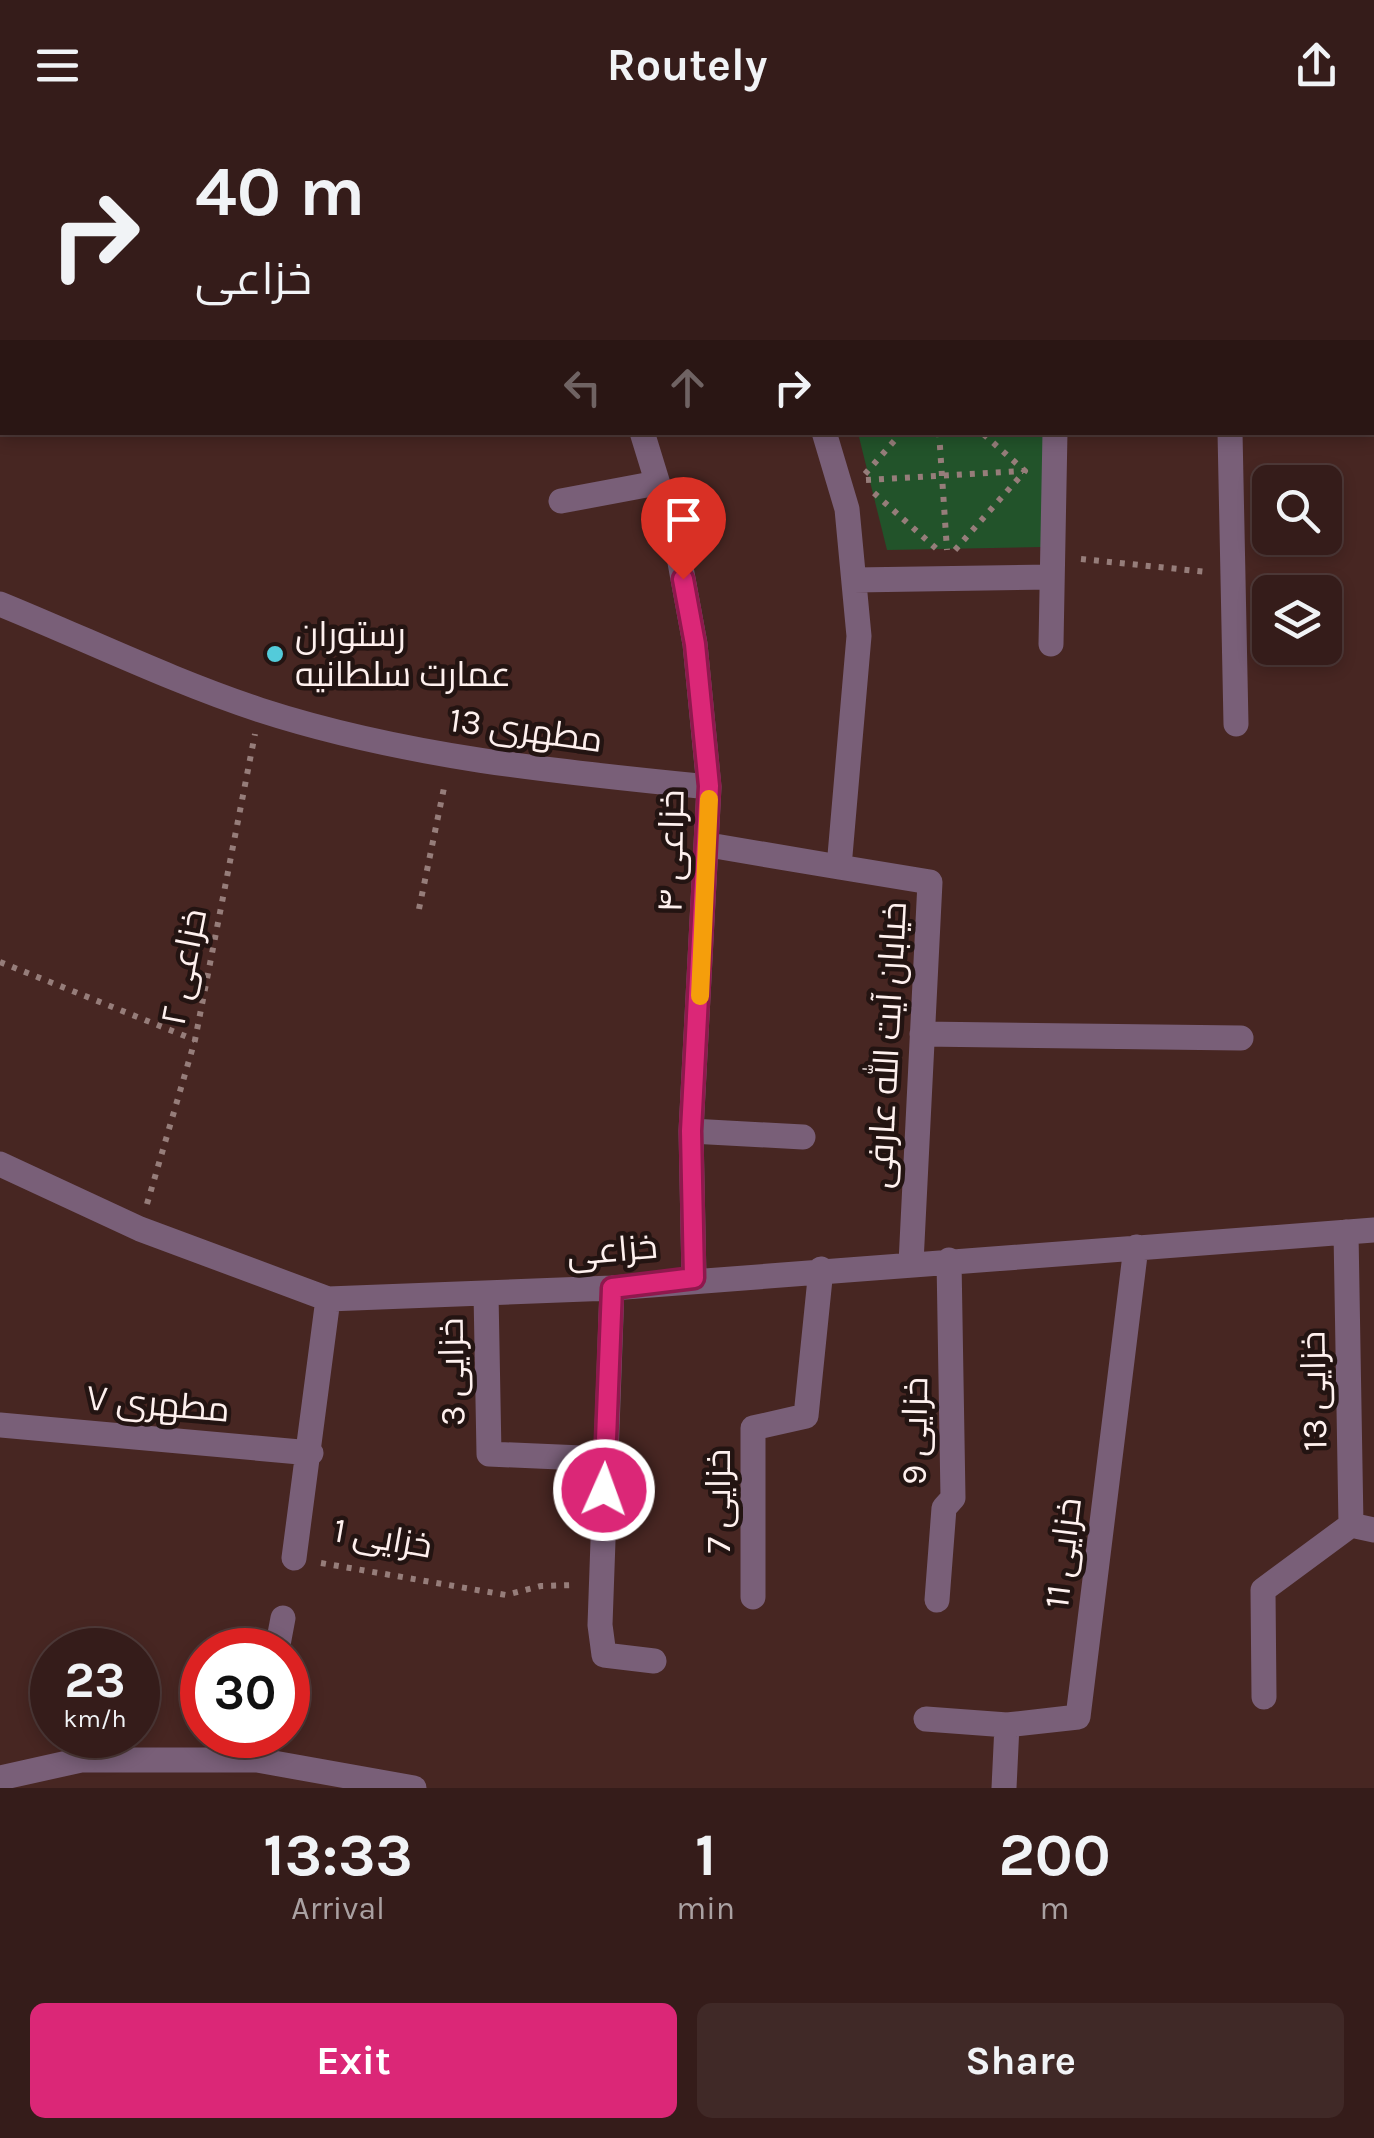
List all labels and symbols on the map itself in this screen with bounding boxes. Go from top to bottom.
pin [641,477,726,580]
place label: رستوران عمارت سلطانیه [295,614,511,695]
marker: رستوران عمارت سلطانیه [264,643,286,665]
street label: مطهری 13 [447,699,605,761]
street label: خزاعی ۴ [649,789,693,913]
street label: خیابان آیت الله عارفی [856,900,915,1189]
street label: خزاعی ۲ [153,905,215,1029]
street label: خزاعی [565,1226,659,1274]
street label: خزایی 3 [431,1317,473,1427]
street label: خزایی 13 [1292,1331,1336,1451]
street label: مطهری ۷ [85,1377,231,1431]
street label: خزایی 9 [894,1377,936,1485]
position arrow [552,1438,656,1542]
street label: خزایی 7 [698,1449,739,1553]
street label: خزایی 11 [1036,1495,1090,1611]
street label: خزایی 1 [330,1509,436,1567]
speed limit sign: 30 [180,1628,310,1758]

